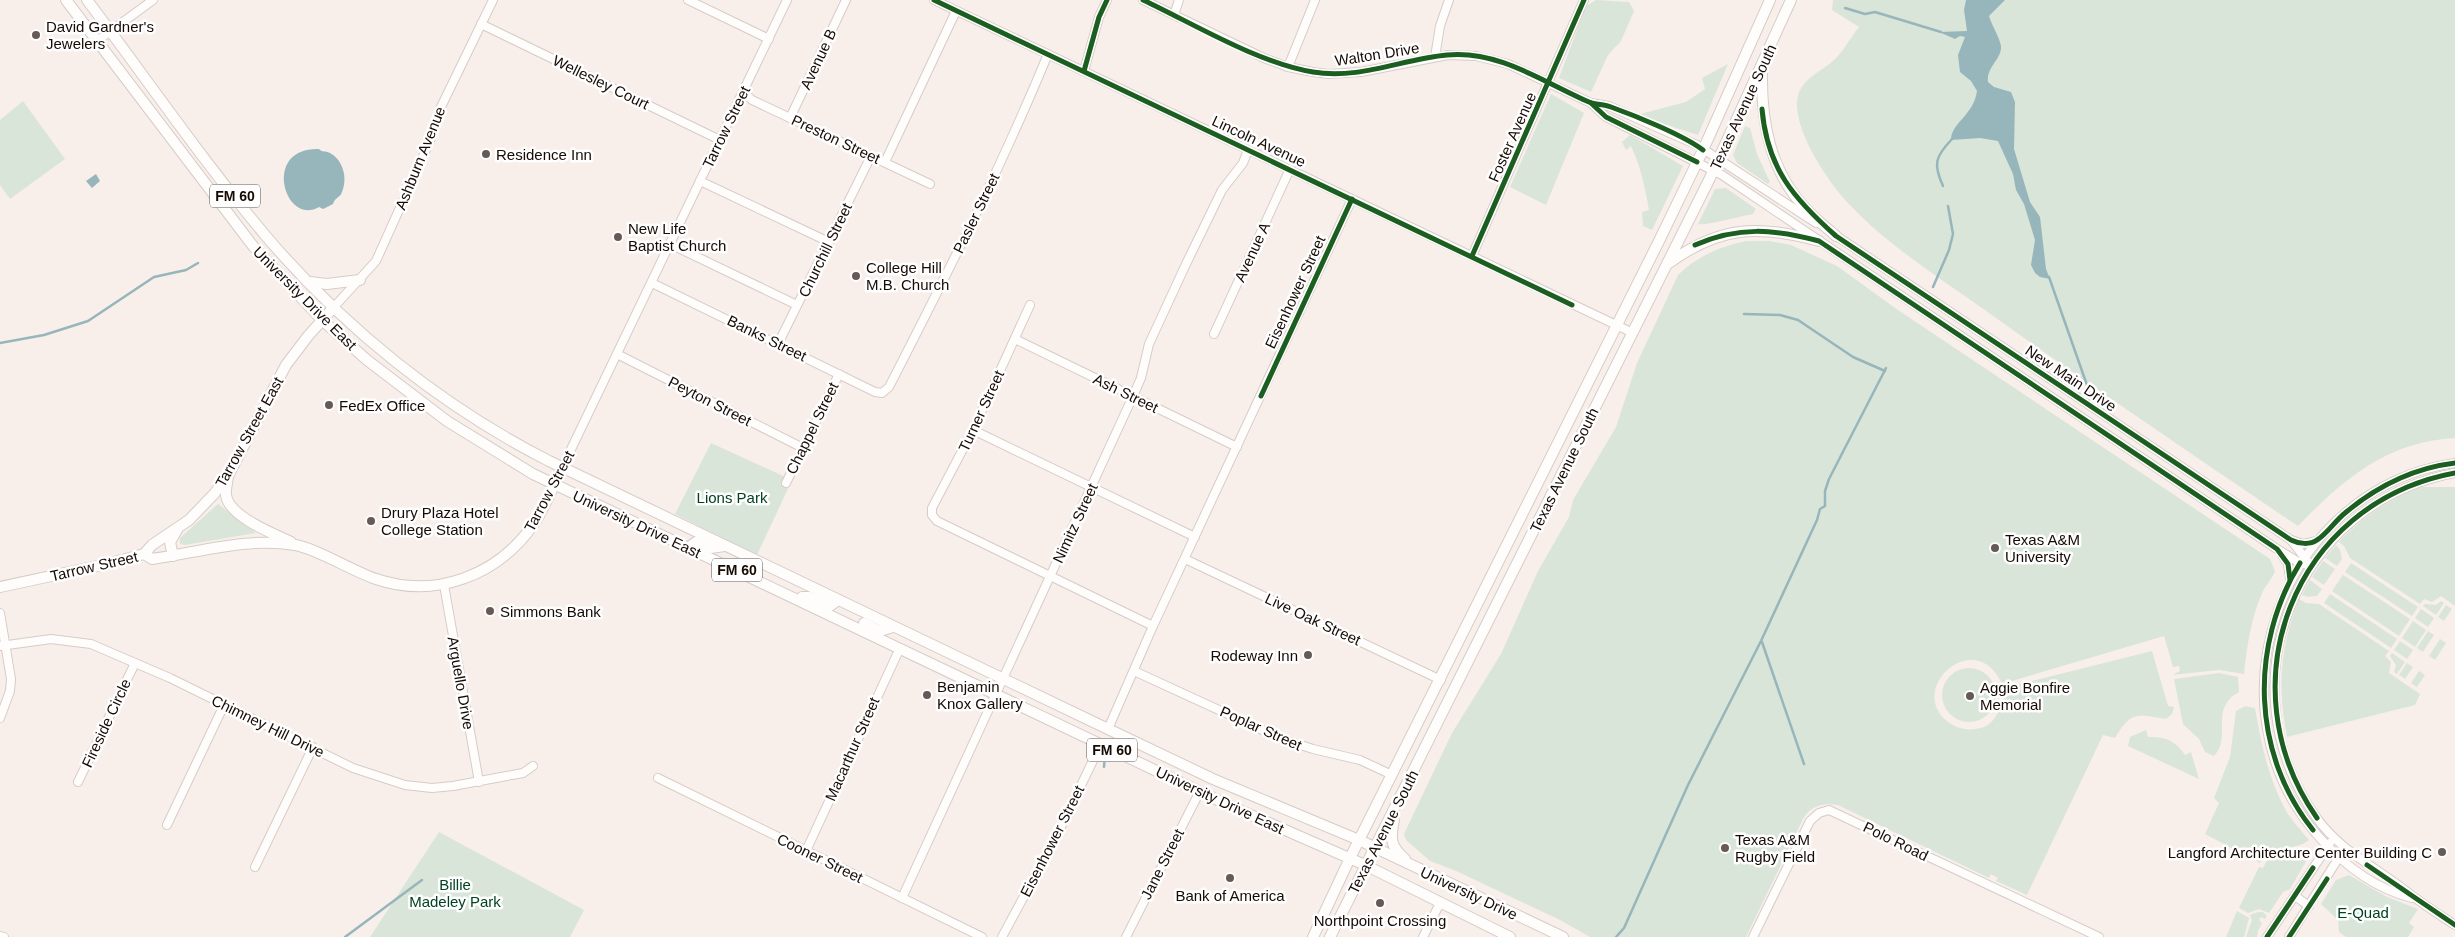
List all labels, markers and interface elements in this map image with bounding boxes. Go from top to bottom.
place label: David Gardner's Jewelers [46,18,154,52]
street label: Avenue B [797,26,839,92]
marker: David Gardner's Jewelers [30,29,42,41]
street label: Walton Drive [1334,39,1420,69]
street label: Texas Avenue South [1706,42,1780,172]
street label: Wellesley Court [550,51,653,113]
street label: Tarrow Street [699,82,754,171]
street label: Foster Avenue [1485,89,1539,185]
street label: Ashburn Avenue [392,104,448,212]
street label: Preston Street [789,111,884,167]
street label: Lincoln Avenue [1209,112,1309,170]
place label: Residence Inn [496,146,592,163]
marker: Residence Inn [480,148,492,160]
street label: Pasler Street [949,170,1003,256]
road number: FM 60 [210,185,260,208]
street label: Churchill Street [795,199,855,300]
street label: Avenue A [1231,219,1273,285]
place label: New Life Baptist Church [628,220,726,254]
marker: New Life Baptist Church [612,231,624,243]
street label: Eisenhower Street [1261,232,1329,351]
street label: University Drive East [250,243,361,354]
place label: College Hill M.B. Church [866,259,949,293]
marker: College Hill M.B. Church [850,270,862,282]
street label: Banks Street [725,312,810,365]
street label: New Main Drive [2022,341,2120,415]
street label: Turner Street [955,367,1008,454]
street label: Ash Street [1091,370,1162,416]
street label: Tarrow Street East [212,373,287,490]
street label: Peyton Street [666,373,755,430]
street label: Chappel Street [782,379,842,477]
place label: FedEx Office [339,397,425,414]
marker: FedEx Office [323,399,335,411]
street label: Texas Avenue South [1526,405,1602,535]
street label: Tarrow Street [521,447,578,534]
street label: Nimitz Street [1049,480,1101,565]
street label: University Drive East [570,487,704,561]
park label: Lions Park [697,489,768,506]
place label: Drury Plaza Hotel College Station [381,504,499,538]
marker: Drury Plaza Hotel College Station [365,515,377,527]
place label: Texas A&M University [2005,531,2080,565]
marker: Texas A&M University [1989,542,2001,554]
street label: Tarrow Street [49,547,140,584]
road number: FM 60 [712,558,762,582]
street label: Live Oak Street [1263,589,1364,649]
place label: Simmons Bank [500,603,601,620]
marker: Simmons Bank [484,605,496,617]
street label: Arguello Drive [444,635,478,731]
place label: Rodeway Inn [1210,647,1298,664]
marker: Rodeway Inn [1302,649,1314,661]
street label: Fireside Circle [78,676,134,770]
place label: Benjamin Knox Gallery [937,678,1023,712]
place label: Aggie Bonfire Memorial [1980,679,2070,713]
marker: Benjamin Knox Gallery [921,689,933,701]
marker: Aggie Bonfire Memorial [1964,690,1976,702]
street label: Chimney Hill Drive [209,691,327,761]
street label: Macarthur Street [822,694,883,803]
street label: Poplar Street [1218,702,1305,754]
road number: FM 60 [1087,738,1137,762]
street label: University Drive East [1153,763,1287,837]
street label: Texas Avenue South [1344,767,1422,897]
street label: Eisenhower Street [1017,782,1088,899]
street label: Polo Road [1861,818,1931,864]
street label: Jane Street [1137,825,1187,902]
street label: Cooner Street [774,830,866,886]
place label: Texas A&M Rugby Field [1735,831,1815,865]
marker: Texas A&M Rugby Field [1719,842,1731,854]
place label: Langford Architecture Center Building C [2168,844,2432,861]
marker: Langford Architecture Center Building C [2436,846,2448,858]
street label: University Drive [1418,863,1520,923]
marker: Bank of America [1224,872,1236,884]
park label: Billie Madeley Park [409,876,501,910]
place label: Bank of America [1175,887,1285,904]
marker: Northpoint Crossing [1374,897,1386,909]
park label: E-Quad [2337,904,2389,921]
place label: Northpoint Crossing [1314,912,1446,929]

